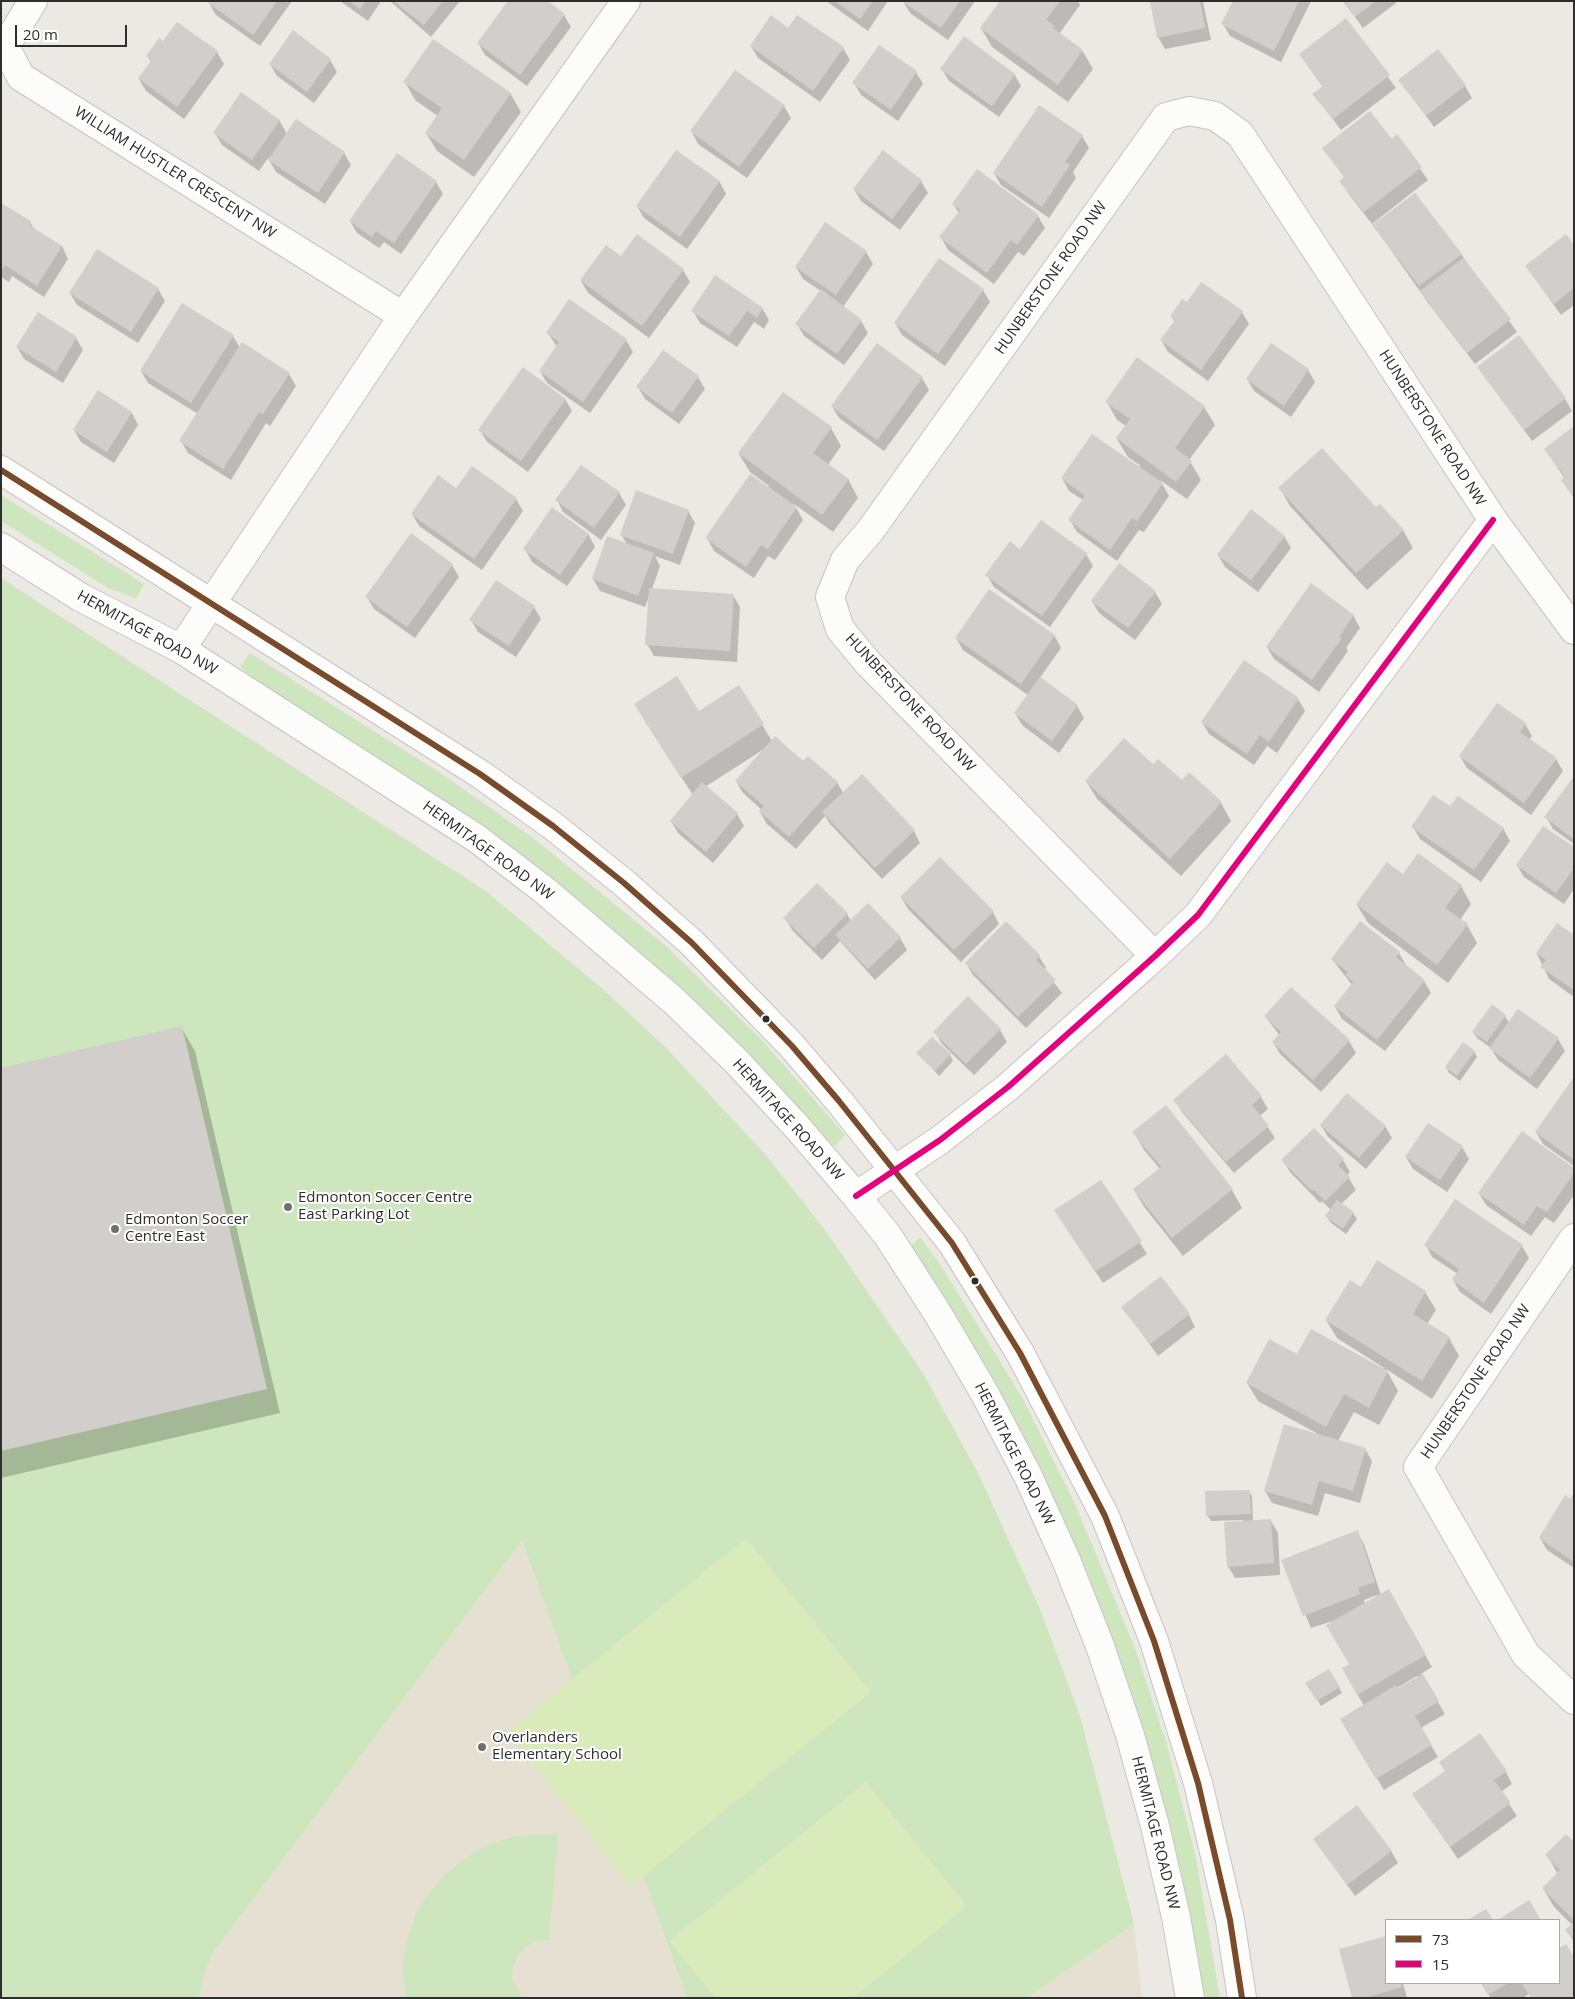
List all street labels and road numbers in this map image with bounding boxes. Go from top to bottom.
street label: WILLIAM HUSTLER CRESCENT NW [71,103,279,243]
street label: HUNBERSTONE ROAD NW [991,198,1111,358]
street label: HUNBERSTONE ROAD NW [1375,347,1489,509]
street label: HERMITAGE ROAD NW [74,587,220,679]
street label: HUNBERSTONE ROAD NW [841,630,979,776]
street label: HERMITAGE ROAD NW [419,797,557,905]
street label: HERMITAGE ROAD NW [729,1055,847,1185]
street label: HUNBERSTONE ROAD NW [1417,1301,1535,1463]
street label: HERMITAGE ROAD NW [970,1380,1058,1528]
street label: HERMITAGE ROAD NW [1127,1754,1183,1912]

